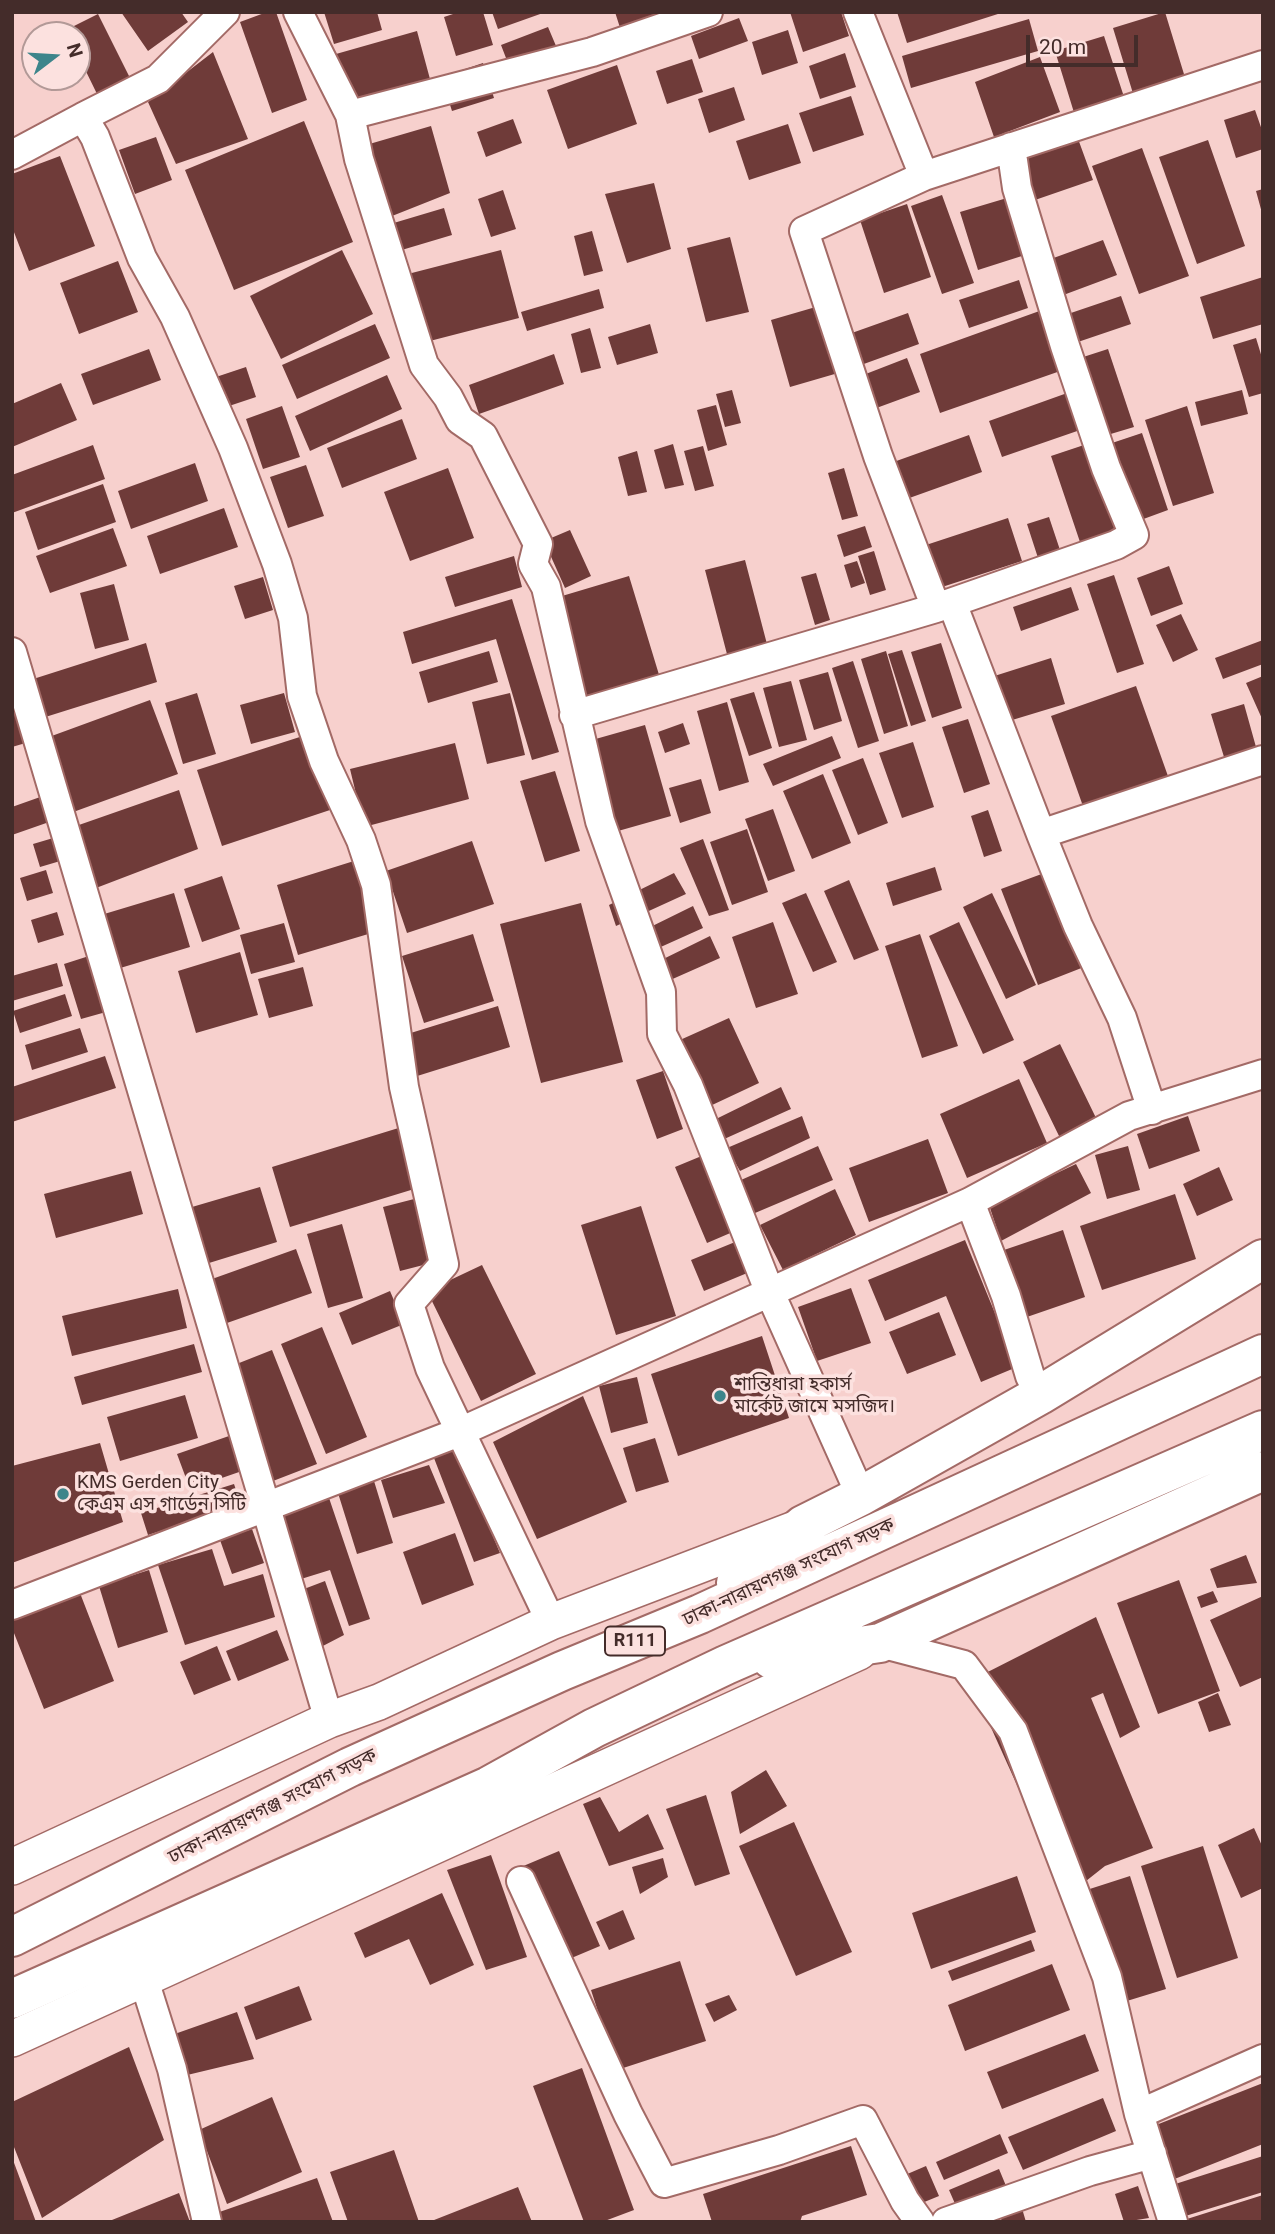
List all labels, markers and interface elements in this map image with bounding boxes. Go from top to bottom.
north arrow [21,21,91,91]
scale bar [1030,21,1142,65]
text: 20 m [1039,35,1086,59]
text: N [62,41,88,60]
place label: শান্তিধারা হকার্স মার্কেট জামে মসজিদ। [734,1374,895,1418]
marker: শান্তিধারা হকার্স মার্কেট জামে মসজিদ। [712,1388,728,1404]
place label: KMS Gerden City কেএম এস গার্ডেন সিটি [77,1472,246,1516]
marker: KMS Gerden City কেএম এস গার্ডেন সিটি [55,1486,71,1502]
street label: ঢাকা-নারায়ণগঞ্জ সংযোগ সড়ক [680,1514,898,1632]
road number: R111 [605,1626,665,1656]
street label: ঢাকা-নারায়ণগঞ্জ সংযোগ সড়ক [165,1744,381,1870]

